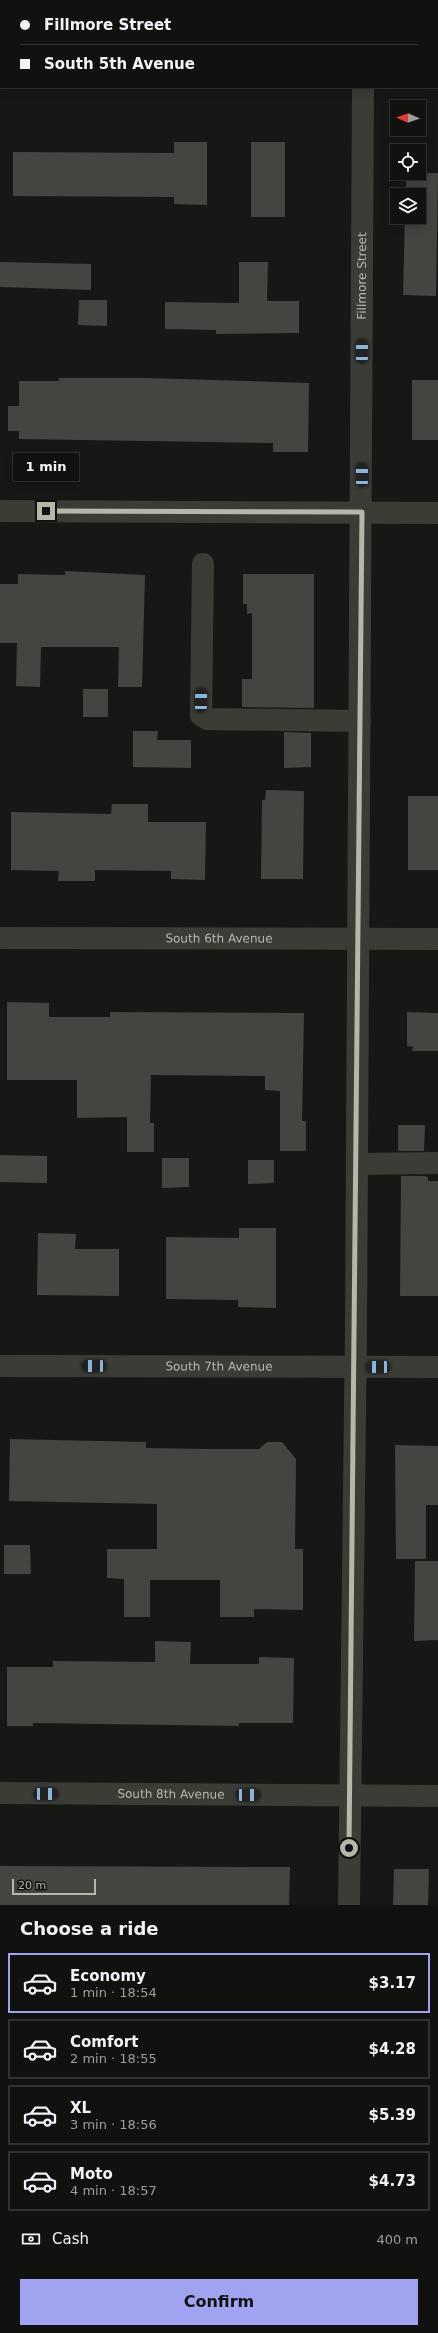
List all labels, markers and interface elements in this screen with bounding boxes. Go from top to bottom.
text: Fillmore Street [44,16,171,34]
text: South 5th Avenue [44,55,195,73]
north arrow [390,100,426,136]
map controls [390,100,426,224]
button: locate [390,144,426,180]
button: layers [390,188,426,224]
street label: Fillmore Street [355,232,369,320]
car [356,339,368,363]
callout: 1 min [13,453,79,481]
text: 1 min [26,459,66,474]
car [356,463,368,487]
route end [37,502,55,520]
car [195,688,207,712]
street label: South 6th Avenue [165,931,273,946]
street label: South 7th Avenue [165,1359,273,1374]
car [82,1360,106,1372]
car [366,1361,390,1373]
street label: South 8th Avenue [117,1787,225,1802]
car [34,1788,58,1800]
car [236,1789,260,1801]
route start [340,1839,358,1857]
scale bar [12,1877,96,1896]
text: 20 m [18,1879,46,1892]
text: Choose a ride [20,1918,159,1939]
icon: car [22,1965,58,2001]
text: Economy [70,1967,146,1985]
text: $3.17 [369,1974,416,1992]
text: 1 min · 18:54 [70,1985,157,2000]
icon: car [22,2031,58,2067]
text: Comfort [70,2033,138,2051]
text: $4.28 [369,2040,416,2058]
text: 2 min · 18:55 [70,2051,157,2066]
icon: car [22,2097,58,2133]
text: XL [70,2099,91,2117]
text: $5.39 [369,2106,416,2124]
text: 3 min · 18:56 [70,2117,157,2132]
icon: car [22,2163,58,2199]
text: Moto [70,2165,113,2183]
text: $4.73 [369,2172,416,2190]
text: 4 min · 18:57 [70,2183,157,2198]
icon: cash [20,2228,42,2250]
text: Cash [52,2230,89,2248]
text: 400 m [376,2232,418,2247]
button: Confirm [20,2279,418,2325]

